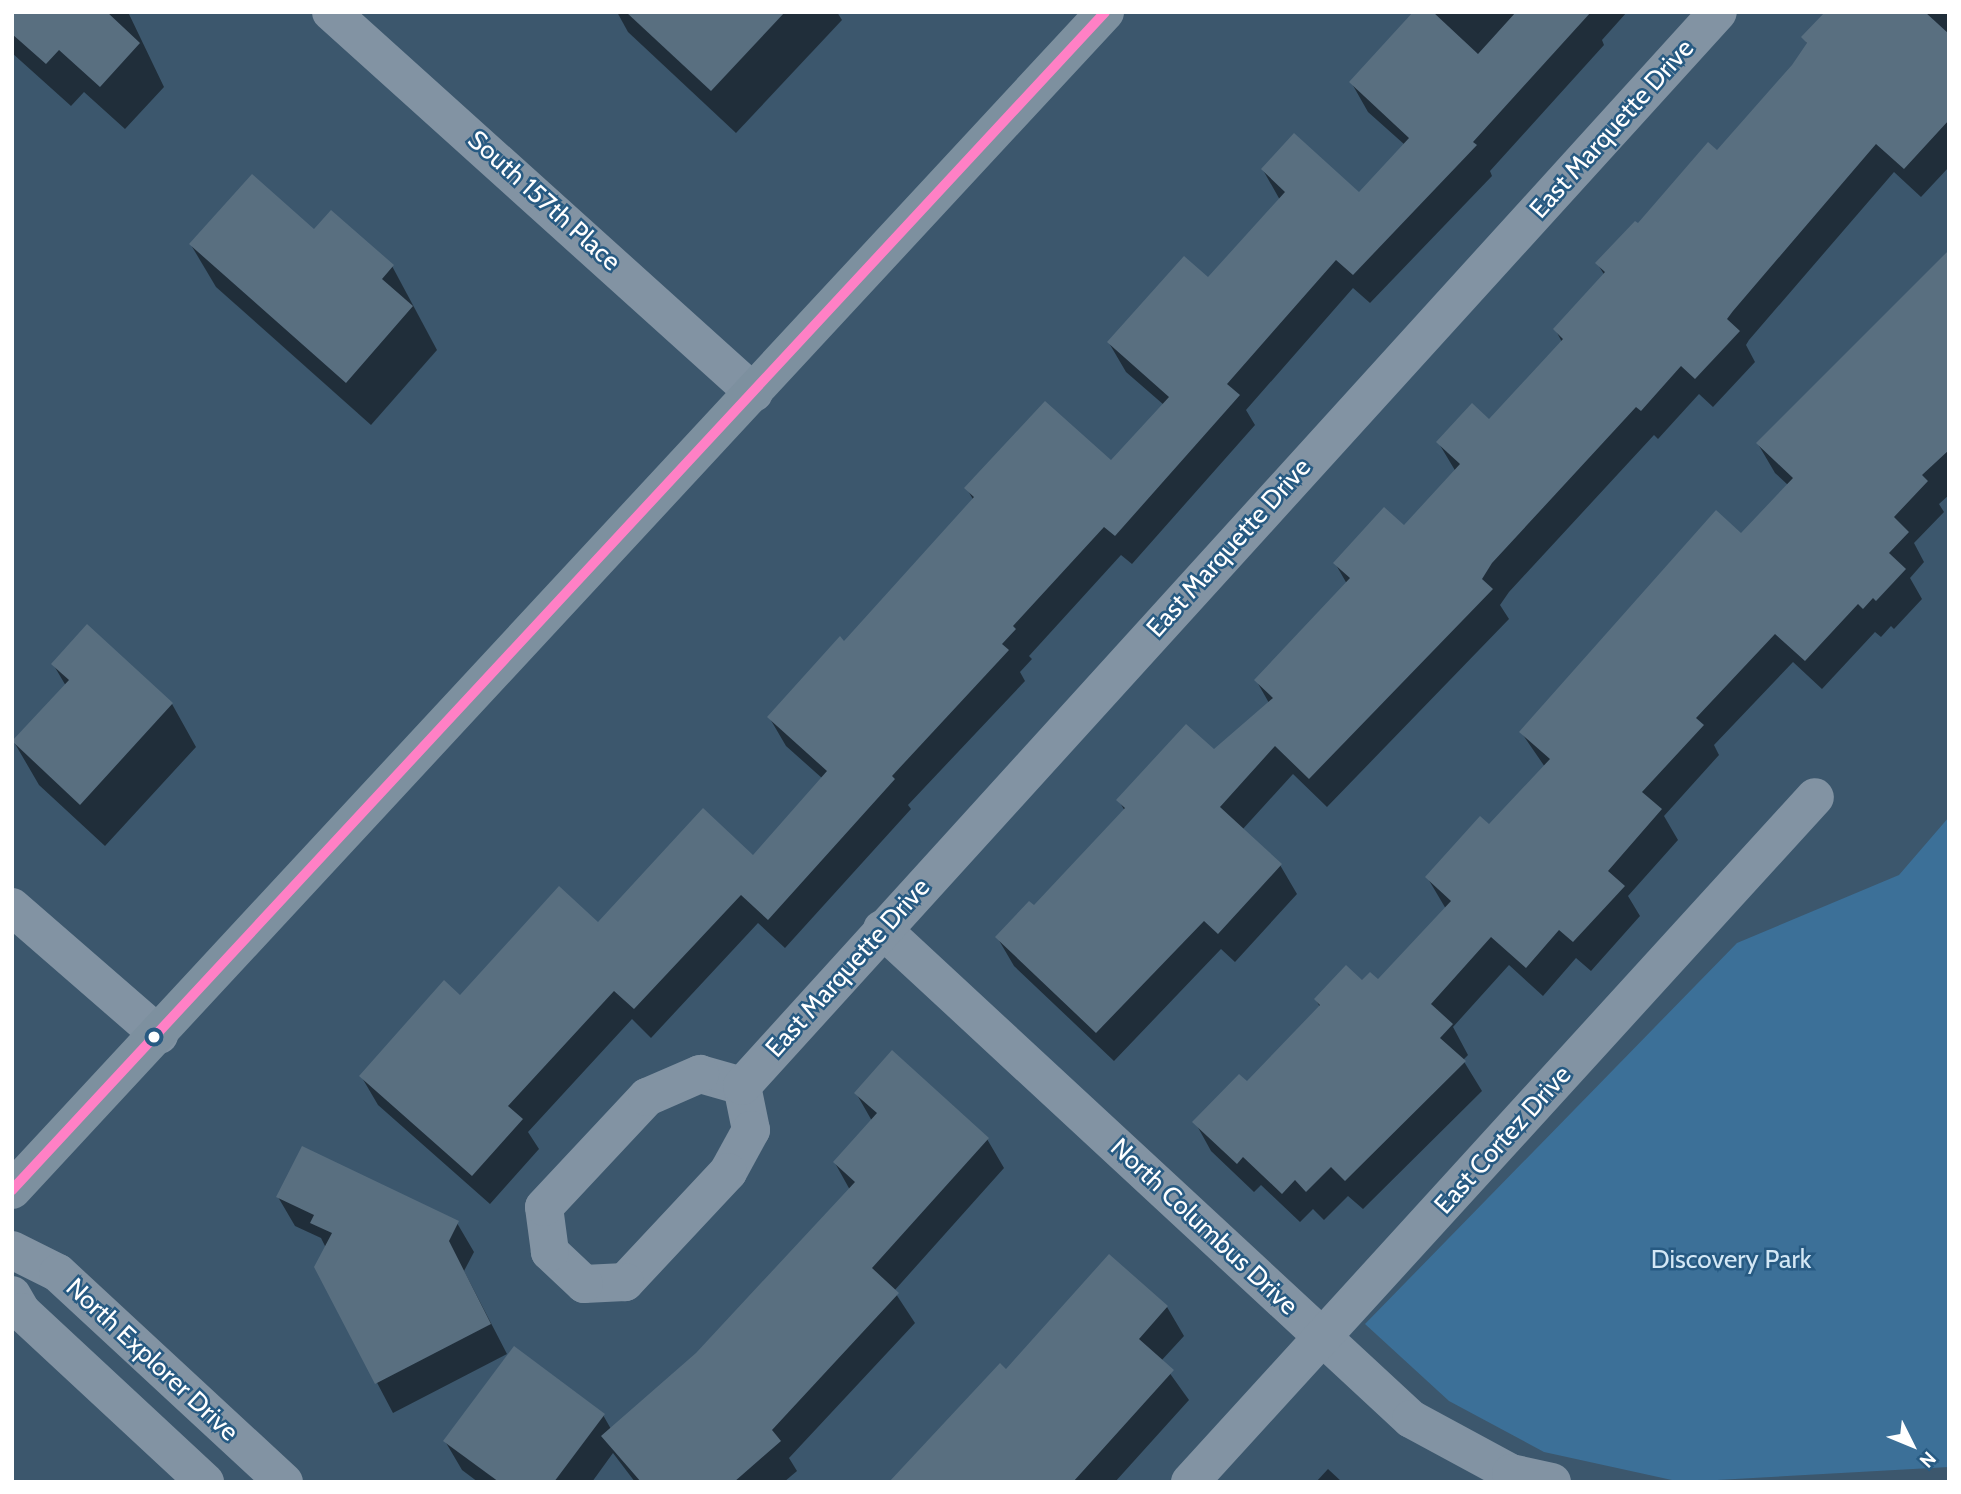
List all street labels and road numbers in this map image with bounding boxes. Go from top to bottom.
street label: East Marquette Drive [1523,33,1701,225]
street label: South 157th Place [461,124,627,278]
street label: East Marquette Drive [1140,452,1318,644]
street label: East Marquette Drive [759,872,937,1064]
street label: East Cortez Drive [1428,1059,1578,1221]
street label: North Columbus Drive [1104,1132,1304,1322]
street label: North Explorer Drive [59,1272,245,1448]

